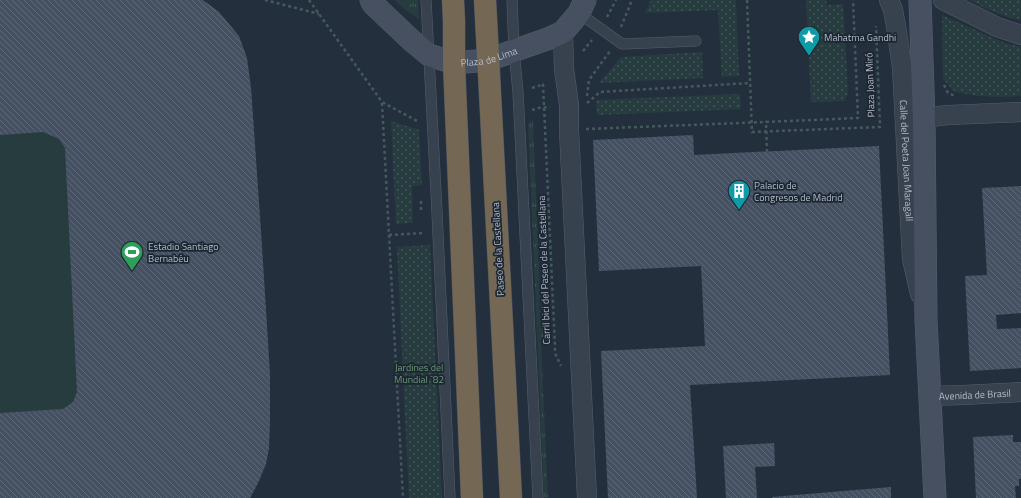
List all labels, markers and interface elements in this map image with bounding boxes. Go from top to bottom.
place icon: Mahatma Gandhi [796,24,822,57]
place label: Mahatma Gandhi [824,30,896,45]
street label: Plaza de Lima [460,43,519,70]
street label: Plaza Joan Miró [861,52,879,118]
street label: Calle del Poeta Joan Maragall [896,99,918,221]
building icon: Palacio de Congresos de Madrid [726,178,752,211]
place label: Palacio de Congresos de Madrid [754,178,843,205]
street label: Carril bici del Paseo de la Castellana [534,195,554,345]
street label: Paseo de la Castellana [488,202,508,296]
sports icon: Estadio Santiago Bernabéu [119,239,145,272]
place label: Estadio Santiago Bernabéu [148,239,219,266]
park label: Jardines del Mundial ´82 [394,360,444,387]
street label: Avenida de Brasil [939,385,1011,403]

